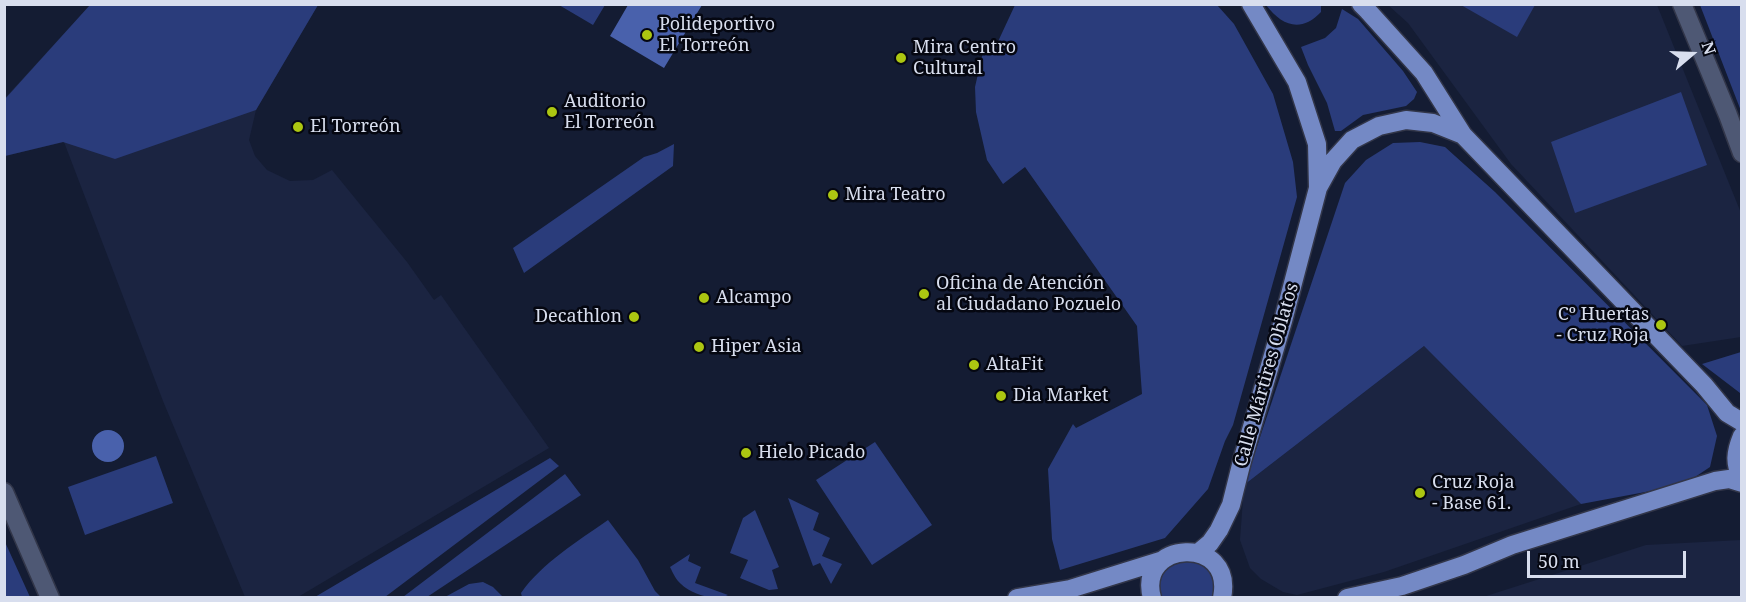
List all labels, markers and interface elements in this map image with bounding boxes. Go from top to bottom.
place label: Polideportivo El Torreón [659,14,775,57]
north arrow [1662,24,1722,84]
marker: Polideportivo El Torreón [640,28,654,42]
place label: Mira Centro Cultural [913,37,1016,80]
text: N [1697,39,1721,58]
marker: Mira Centro Cultural [894,51,908,65]
place label: Auditorio El Torreón [564,91,655,134]
marker: Auditorio El Torreón [545,105,559,119]
place label: El Torreón [310,116,401,138]
marker: El Torreón [291,120,305,134]
place label: Mira Teatro [845,184,946,206]
marker: Mira Teatro [826,188,840,202]
place label: Oficina de Atención al Ciudadano Pozuelo [936,273,1121,316]
street label: Calle Mártires Oblatos [1230,281,1304,469]
place label: Alcampo [716,287,792,309]
marker: Oficina de Atención al Ciudadano Pozuelo [917,287,931,301]
marker: Alcampo [697,291,711,305]
place label: Cº Huertas - Cruz Roja [1556,304,1649,346]
place label: Decathlon [535,306,622,328]
marker: Decathlon [627,310,641,324]
marker: Cº Huertas - Cruz Roja [1654,318,1668,332]
place label: Hiper Asia [711,336,802,358]
marker: Hiper Asia [692,340,706,354]
place label: AltaFit [986,354,1043,376]
marker: AltaFit [967,358,981,372]
place label: Dia Market [1013,385,1108,407]
marker: Dia Market [994,389,1008,403]
place label: Hielo Picado [758,442,865,464]
marker: Hielo Picado [739,446,753,460]
place label: Cruz Roja - Base 61. [1432,472,1515,514]
marker: Cruz Roja - Base 61. [1413,486,1427,500]
scale bar [1530,539,1689,577]
text: 50 m [1538,549,1580,573]

